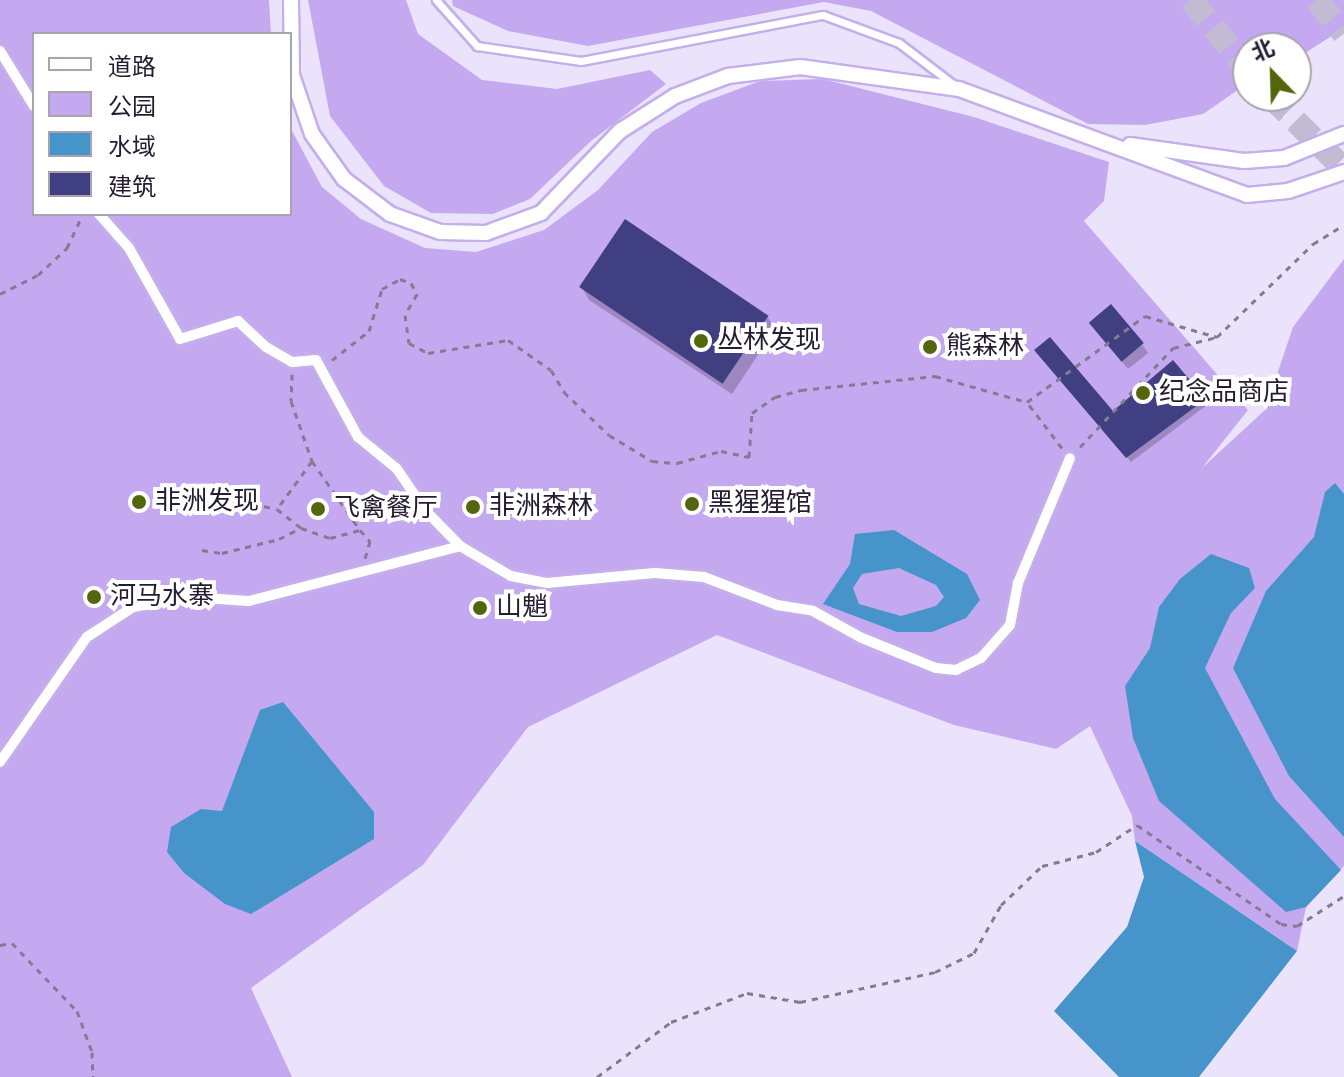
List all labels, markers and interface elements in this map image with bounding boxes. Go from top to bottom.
legend [32,32,292,216]
north arrow [1232,32,1312,112]
text: 北 [1248,35,1279,68]
text: 道路 [108,53,156,82]
text: 公园 [108,93,156,122]
text: 水域 [108,133,156,162]
text: 建筑 [108,173,156,202]
place label: 丛林发现 [717,325,821,357]
place label: 熊森林 [946,331,1024,363]
marker: 丛林发现 [692,332,710,350]
marker: 熊森林 [921,338,939,356]
place label: 纪念品商店 [1159,377,1289,409]
marker: 纪念品商店 [1134,384,1152,402]
place label: 非洲发现 [155,486,259,518]
place label: 黑猩猩馆 [708,488,812,520]
place label: 非洲森林 [489,491,593,523]
marker: 非洲发现 [130,493,148,511]
place label: 飞禽餐厅 [334,493,438,525]
marker: 黑猩猩馆 [683,495,701,513]
marker: 非洲森林 [464,498,482,516]
marker: 飞禽餐厅 [309,500,327,518]
place label: 河马水寨 [110,581,214,613]
marker: 河马水寨 [85,588,103,606]
place label: 山魈 [496,592,548,624]
marker: 山魈 [471,599,489,617]

